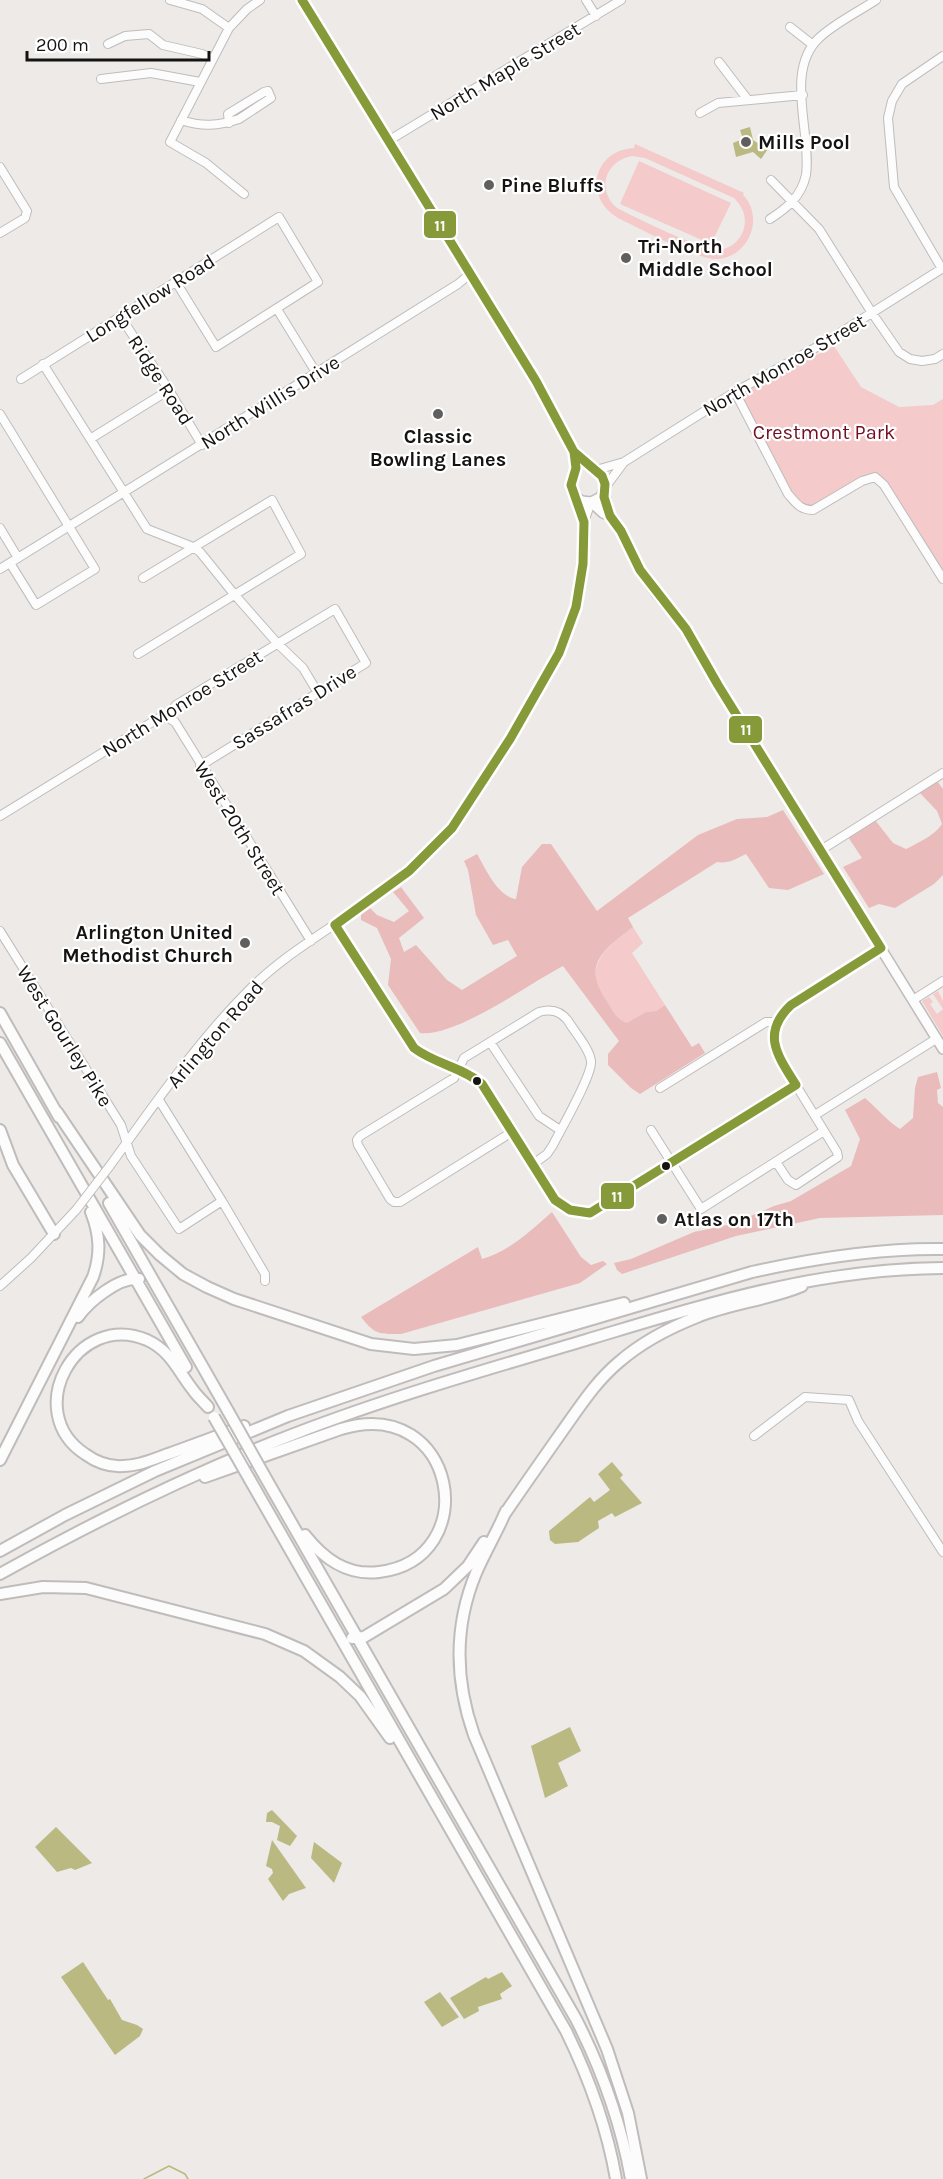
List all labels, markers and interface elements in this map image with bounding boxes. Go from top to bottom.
street label: North Maple Street [426,17,585,125]
scale bar [27,24,208,62]
text: 200 m [36,34,89,56]
place label: Mills Pool [758,131,850,154]
marker: Mills Pool [739,135,753,149]
place label: Pine Bluffs [501,174,604,197]
marker: Pine Bluffs [482,178,496,192]
line badge: 11 [423,210,457,239]
text: 11 [434,216,446,235]
place label: Tri-North Middle School [638,235,773,281]
street label: Longfellow Road [81,249,219,347]
marker: Tri-North Middle School [619,251,633,265]
street label: North Monroe Street [699,309,870,421]
street label: Ridge Road [123,331,198,429]
street label: North Willis Drive [197,351,344,454]
marker: Classic Bowling Lanes [431,407,445,421]
park label: Crestmont Park [753,421,895,444]
place label: Classic Bowling Lanes [370,425,506,471]
street label: North Monroe Street [98,645,267,762]
street label: Sassafras Drive [228,660,361,755]
line badge: 11 [728,715,763,744]
text: 11 [740,720,752,739]
street label: West 20th Street [189,757,290,900]
place label: Arlington United Methodist Church [62,921,233,967]
marker: Arlington United Methodist Church [238,936,252,950]
street label: West Gourley Pike [12,961,117,1111]
street label: Arlington Road [162,976,268,1093]
unlabelled marker [471,1075,483,1087]
unlabelled marker [660,1160,672,1172]
line badge: 11 [600,1182,635,1210]
text: 11 [611,1187,623,1206]
place label: Atlas on 17th [674,1208,794,1231]
marker: Atlas on 17th [655,1212,669,1226]

